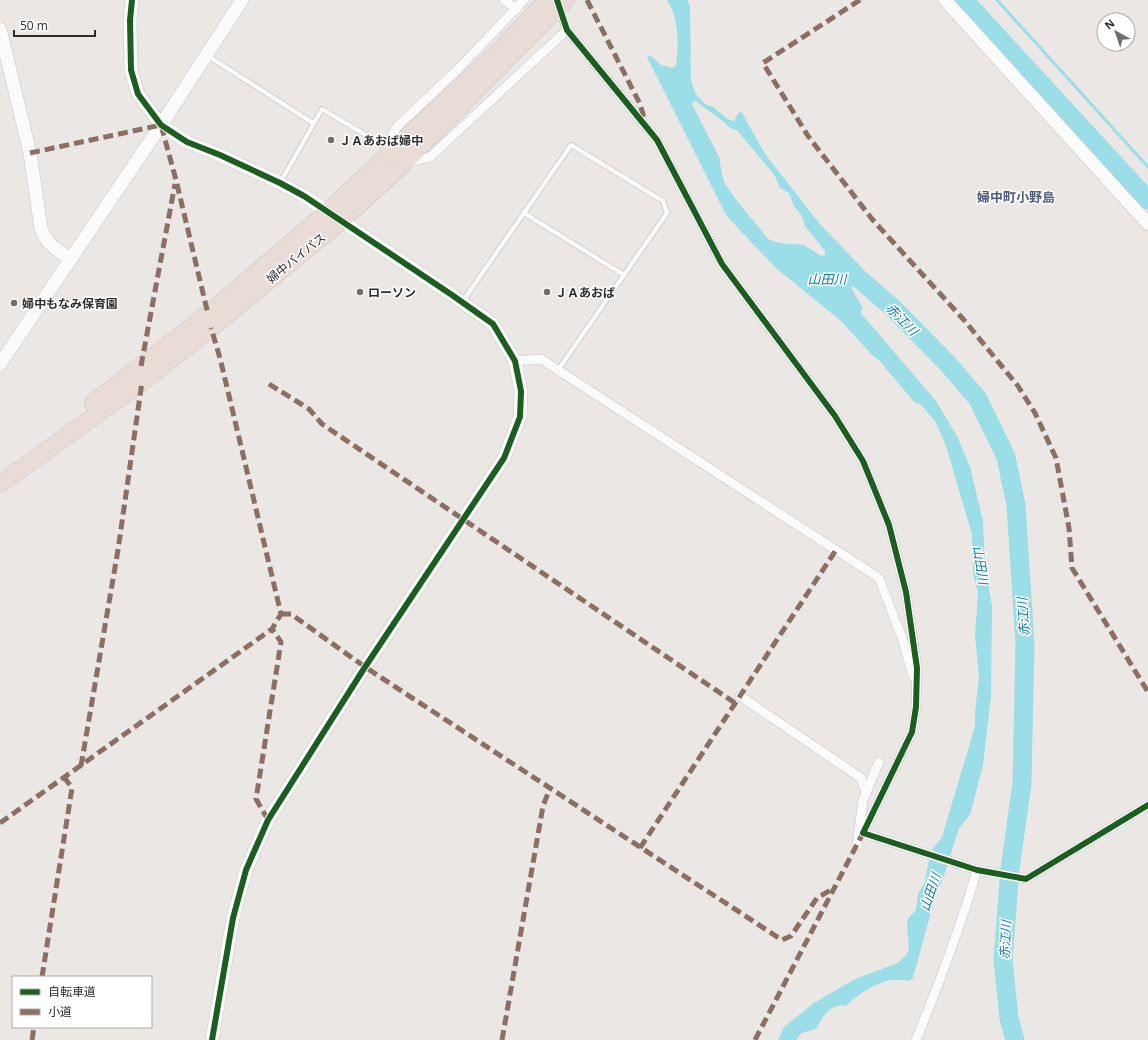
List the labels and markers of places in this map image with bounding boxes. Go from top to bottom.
place label: ＪＡあおば婦中 [339,132,423,149]
marker: ＪＡあおば婦中 [326,135,336,145]
place label: ローソン [368,284,416,301]
place label: ＪＡあおば [555,284,615,301]
marker: ローソン [355,287,365,297]
marker: ＪＡあおば [542,287,552,297]
place label: 婦中もなみ保育園 [22,295,118,312]
marker: 婦中もなみ保育園 [9,298,19,308]

